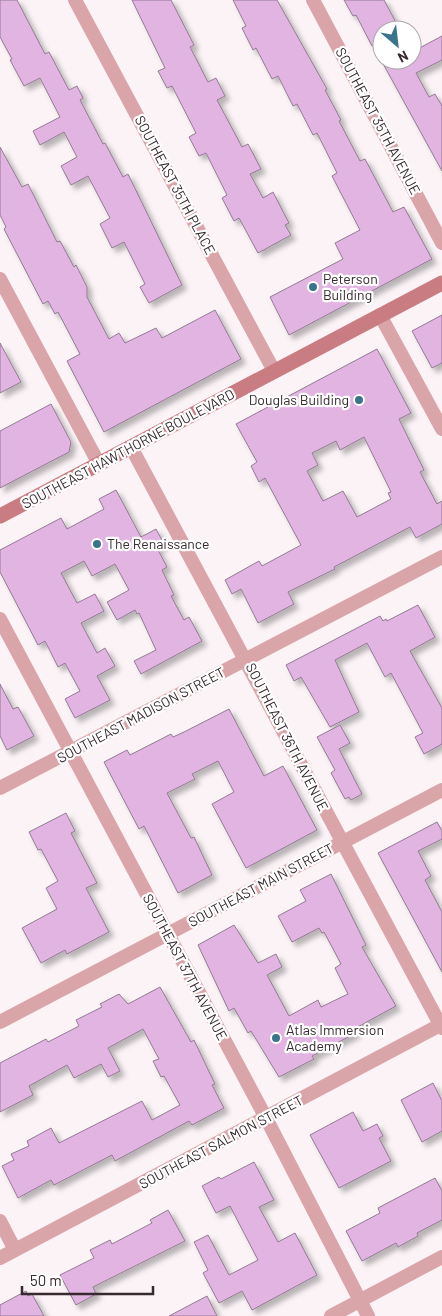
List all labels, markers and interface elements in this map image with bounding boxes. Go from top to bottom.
north arrow [372,20,422,70]
street label: SOUTHEAST 35TH AVENUE [332,45,424,197]
street label: SOUTHEAST 35TH PLACE [132,112,219,257]
place label: Peterson Building [323,270,378,303]
marker: Peterson Building [307,281,319,293]
street label: SOUTHEAST HAWTHORNE BOULEVARD [19,385,237,512]
place label: Douglas Building [249,391,349,408]
marker: Douglas Building [353,394,365,406]
place label: The Renaissance [107,535,210,552]
marker: The Renaissance [91,538,103,550]
street label: SOUTHEAST 36TH AVENUE [243,660,332,814]
street label: SOUTHEAST MADISON STREET [54,663,228,766]
street label: SOUTHEAST MAIN STREET [185,839,336,930]
street label: SOUTHEAST 37TH AVENUE [140,891,231,1043]
place label: Atlas Immersion Academy [286,1021,384,1054]
marker: Atlas Immersion Academy [270,1032,282,1044]
street label: SOUTHEAST SALMON STREET [136,1091,306,1192]
scale bar [22,1264,154,1296]
text: 50 m [30,1271,62,1289]

